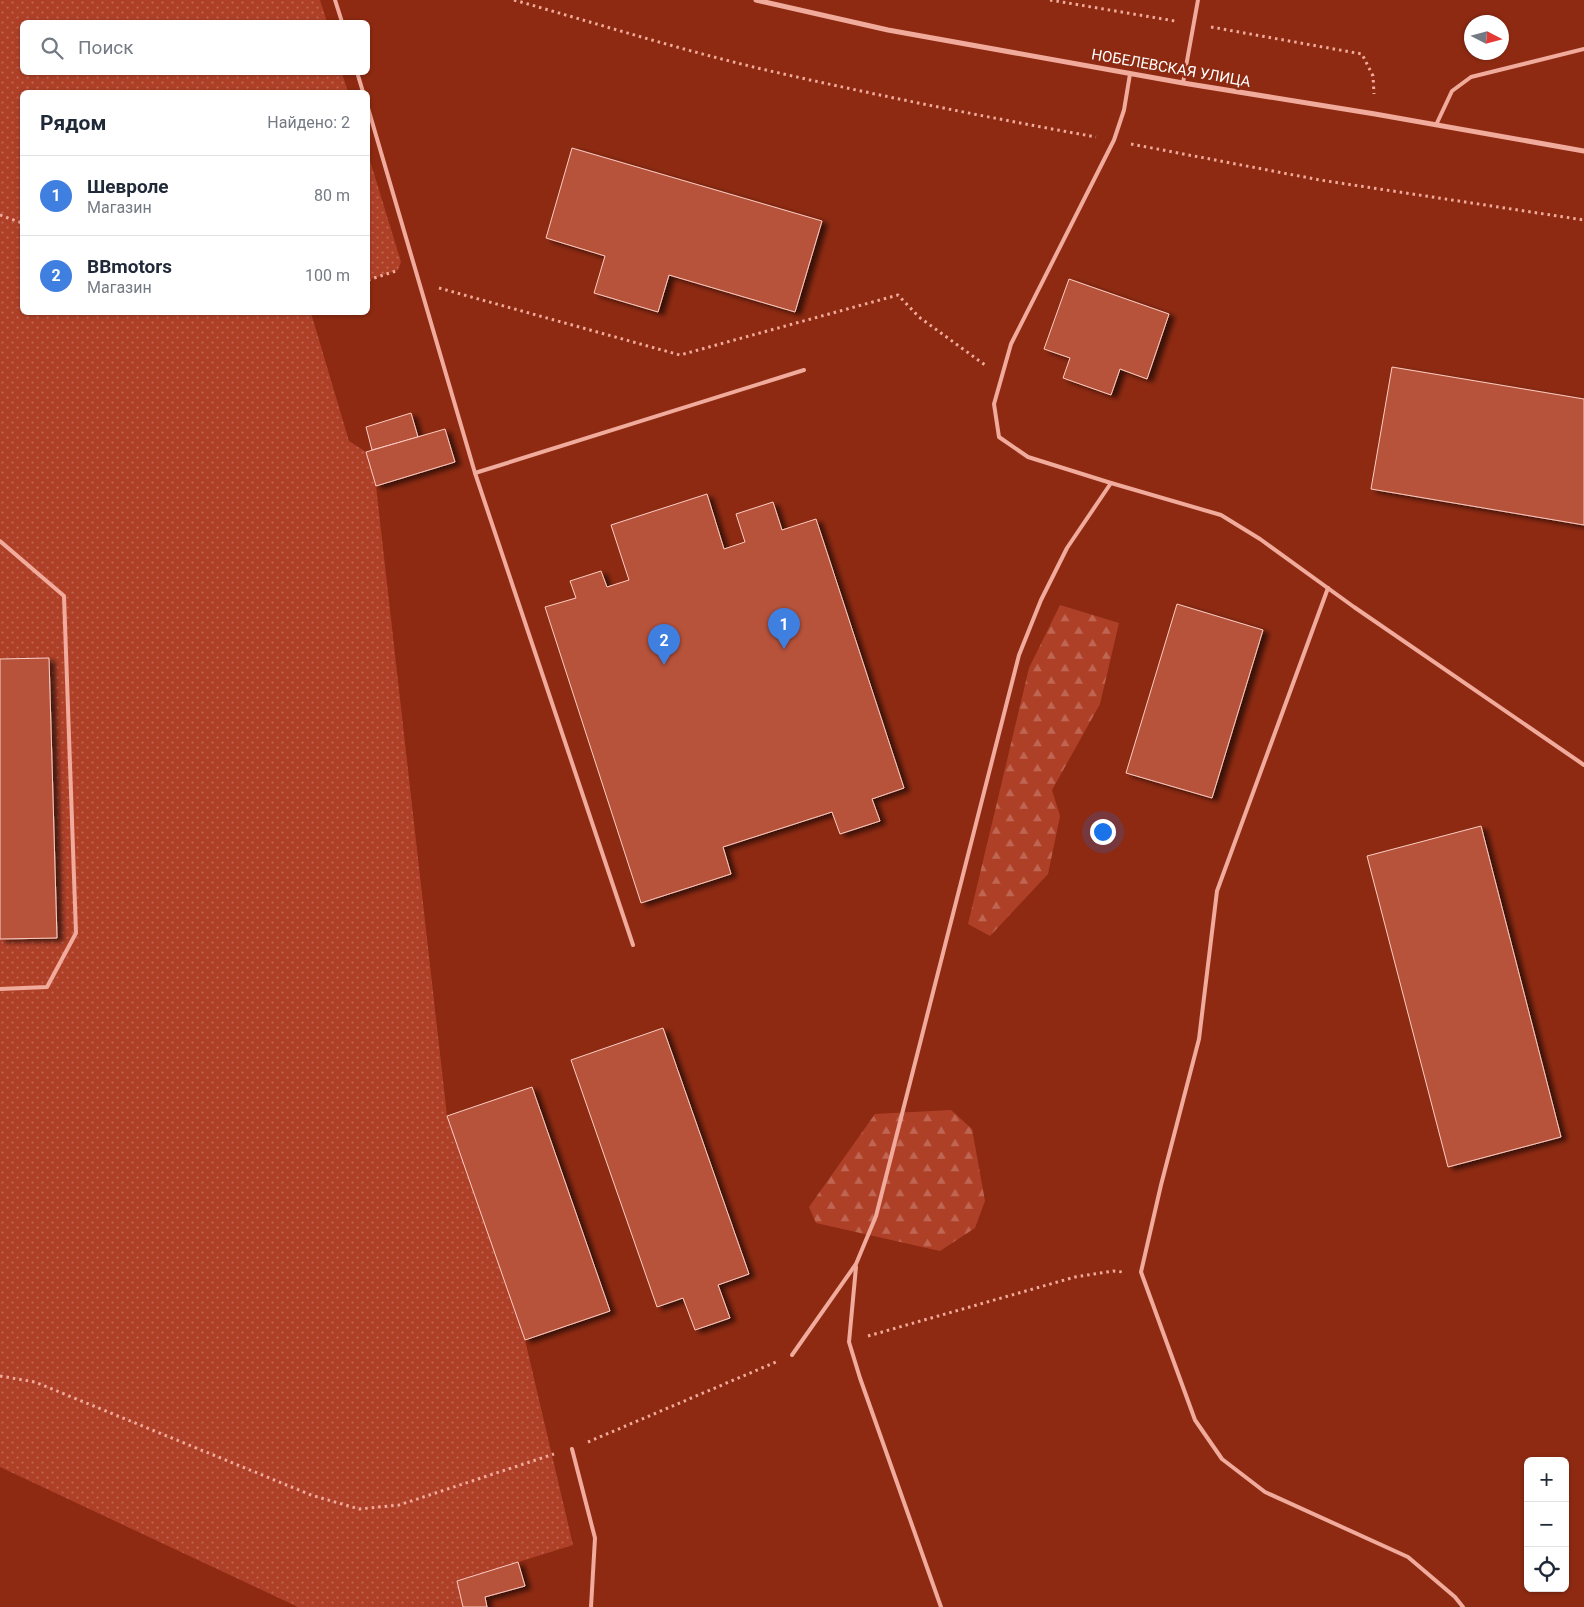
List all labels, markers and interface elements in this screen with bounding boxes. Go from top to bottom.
north arrow [1464,15,1509,60]
search box [20,20,370,75]
icon: search [38,34,66,62]
text: Поиск [78,36,134,59]
street label: НОБЕЛЕВСКАЯ УЛИЦА [1090,45,1252,91]
text: Рядом [40,111,106,135]
text: Найдено: 2 [267,113,350,132]
text: Шевроле [87,175,169,198]
text: 1 [51,186,61,205]
text: 80 m [314,186,350,205]
text: Магазин [87,198,152,217]
text: BBmotors [87,255,172,278]
text: 2 [51,266,61,285]
text: 100 m [305,266,350,285]
text: Магазин [87,278,152,297]
pin: 1 [768,608,800,649]
pin: 2 [648,624,680,665]
your location [1090,819,1116,845]
map controls [1524,1457,1569,1592]
button: + [1524,1457,1569,1502]
button: − [1524,1502,1569,1547]
button: locate [1524,1547,1569,1592]

